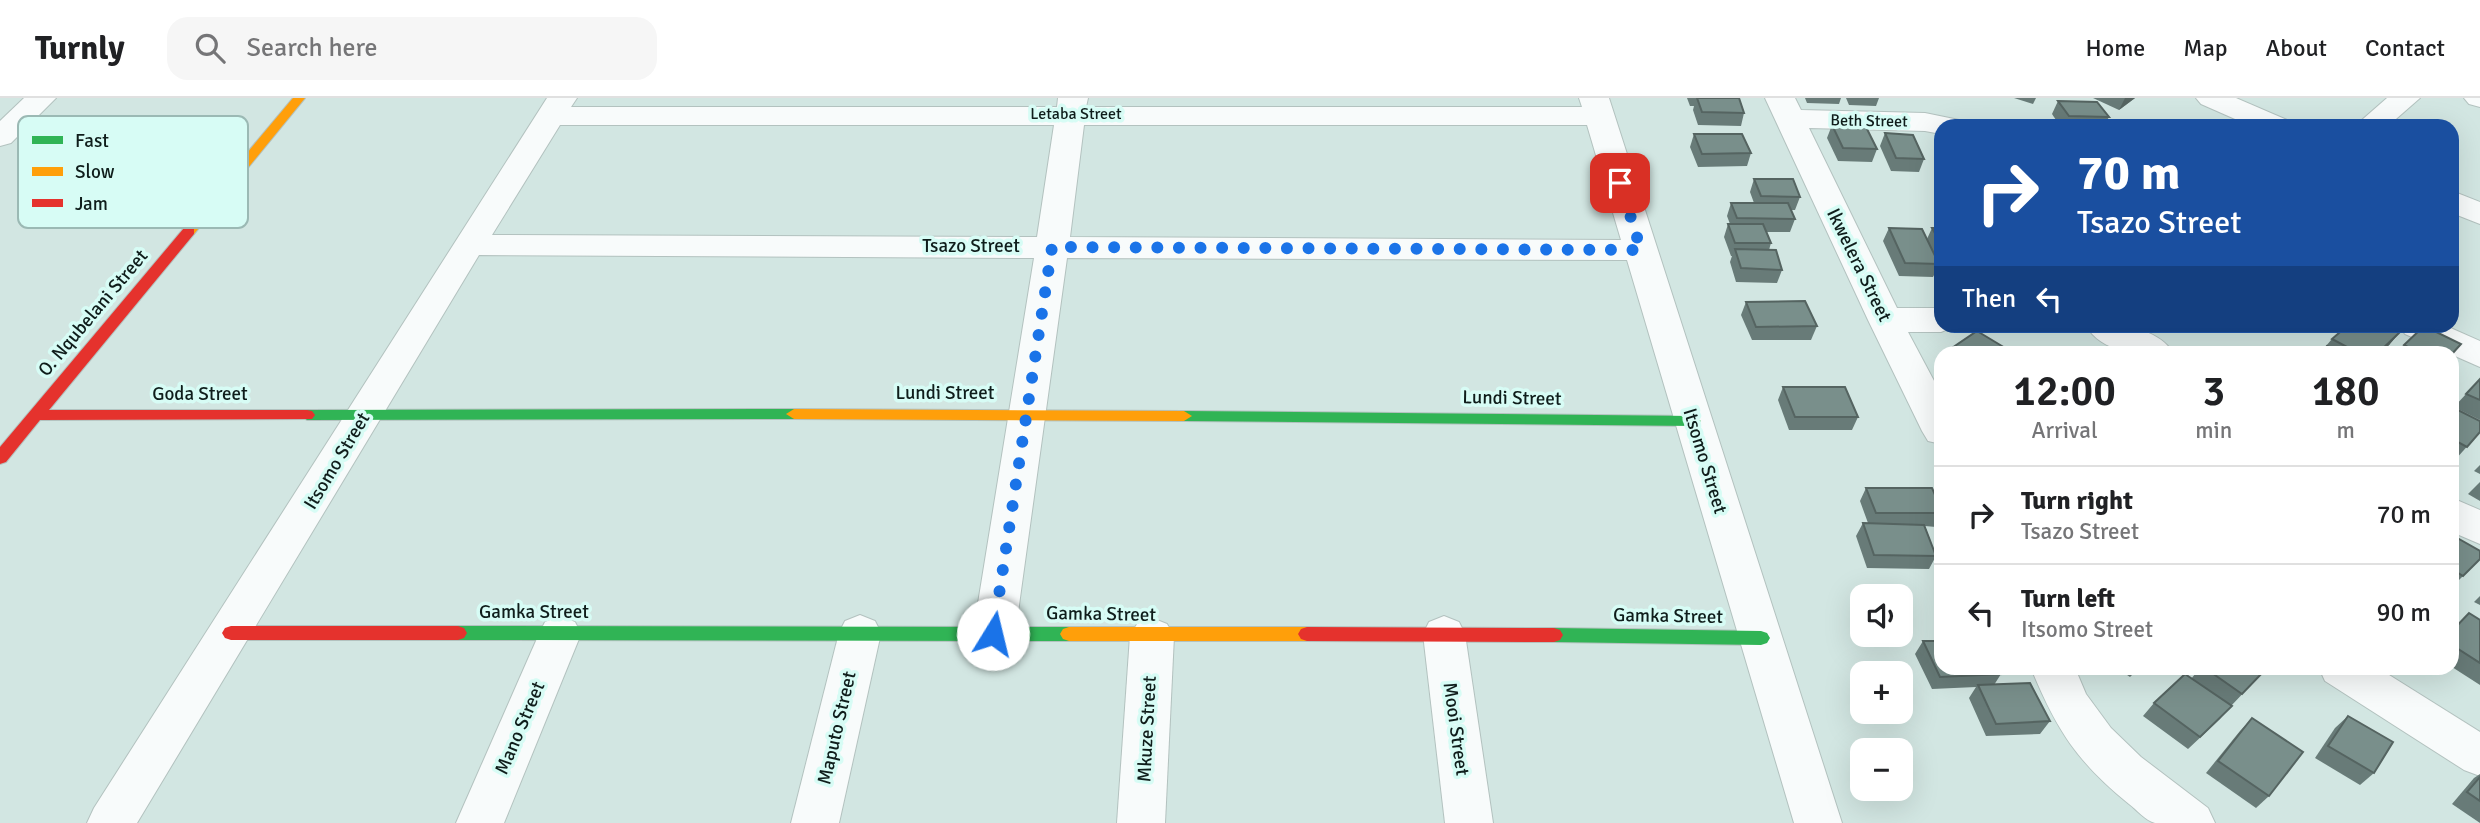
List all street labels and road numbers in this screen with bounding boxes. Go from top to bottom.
street label: Letaba Street [1030,104,1122,124]
street label: Beth Street [1830,110,1908,132]
street label: Ikwelera Street [1821,204,1897,326]
street label: Tsazo Street [922,234,1020,258]
street label: O. Nqubelani Street [33,244,153,381]
street label: Lundi Street [895,381,995,405]
street label: Goda Street [152,382,248,406]
street label: Lundi Street [1462,385,1562,411]
street label: Itsomo Street [1678,405,1733,517]
street label: Itsomo Street [299,408,376,514]
street label: Gamka Street [479,600,589,624]
street label: Gamka Street [1046,601,1156,627]
street label: Gamka Street [1613,603,1723,629]
street label: Maputo Street [812,669,862,787]
street label: Mkuze Street [1132,675,1162,783]
street label: Mano Street [490,677,551,778]
street label: Mooi Street [1438,681,1474,778]

